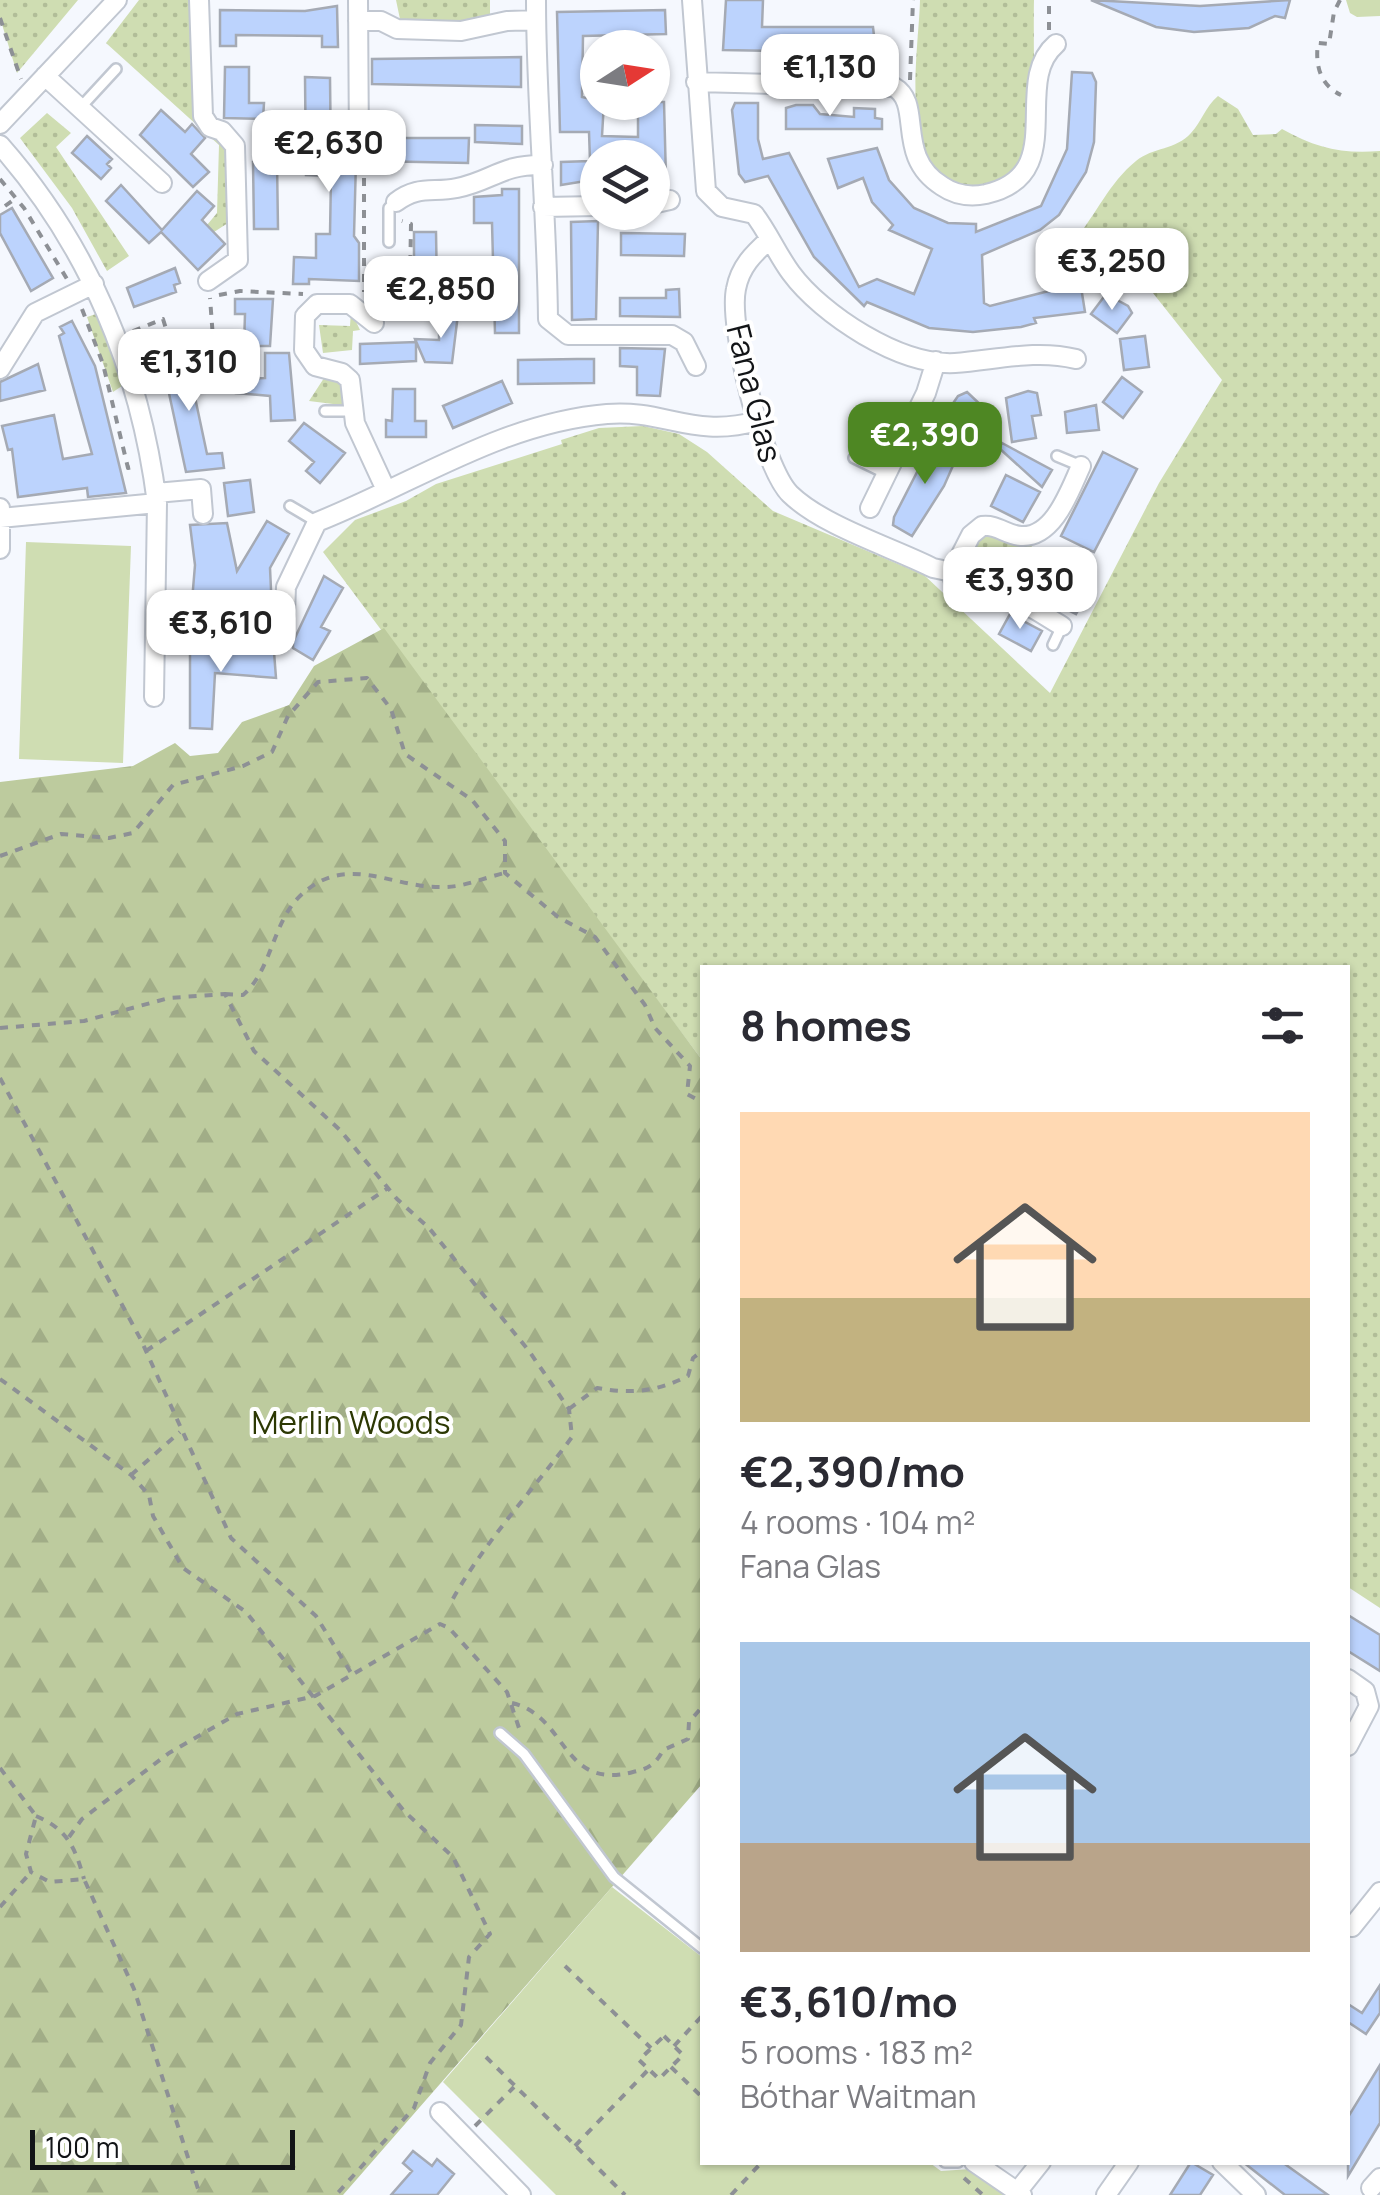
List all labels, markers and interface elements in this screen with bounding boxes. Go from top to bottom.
north arrow [580,30,670,120]
map controls [580,30,670,230]
pin: €1,130 [749,34,911,119]
text: €1,130 [783,44,877,88]
pin: €2,630 [248,110,410,195]
text: €2,630 [274,120,384,164]
button: layers [580,140,670,230]
pin: €3,250 [1031,228,1193,313]
text: €3,250 [1057,238,1167,282]
pin: €2,850 [360,256,522,341]
text: €2,850 [386,266,496,310]
street label: Fana Glas [717,319,793,467]
pin: €1,310 [108,329,270,414]
text: €1,310 [140,339,238,383]
pin: €2,390 [844,402,1006,487]
text: €2,390 [870,412,980,456]
pin: €3,930 [939,547,1101,632]
text: €3,930 [965,557,1075,601]
pin: €3,610 [140,590,302,675]
text: €3,610 [169,600,273,644]
text: 8 homes [740,996,912,1054]
icon: filters [1255,998,1310,1053]
icon: home [935,1177,1115,1357]
park label: Merlin Woods [251,1400,451,1444]
text: €2,390/mo [740,1442,965,1500]
text: 4 rooms · 104 m² [740,1500,976,1544]
text: Fana Glas [740,1544,881,1588]
icon: home [935,1707,1115,1887]
text: €3,610/mo [740,1972,958,2030]
text: 5 rooms · 183 m² [740,2030,973,2074]
text: Bóthar Waitman [740,2074,977,2118]
scale bar [30,2125,295,2170]
text: 100 m [45,2128,119,2166]

